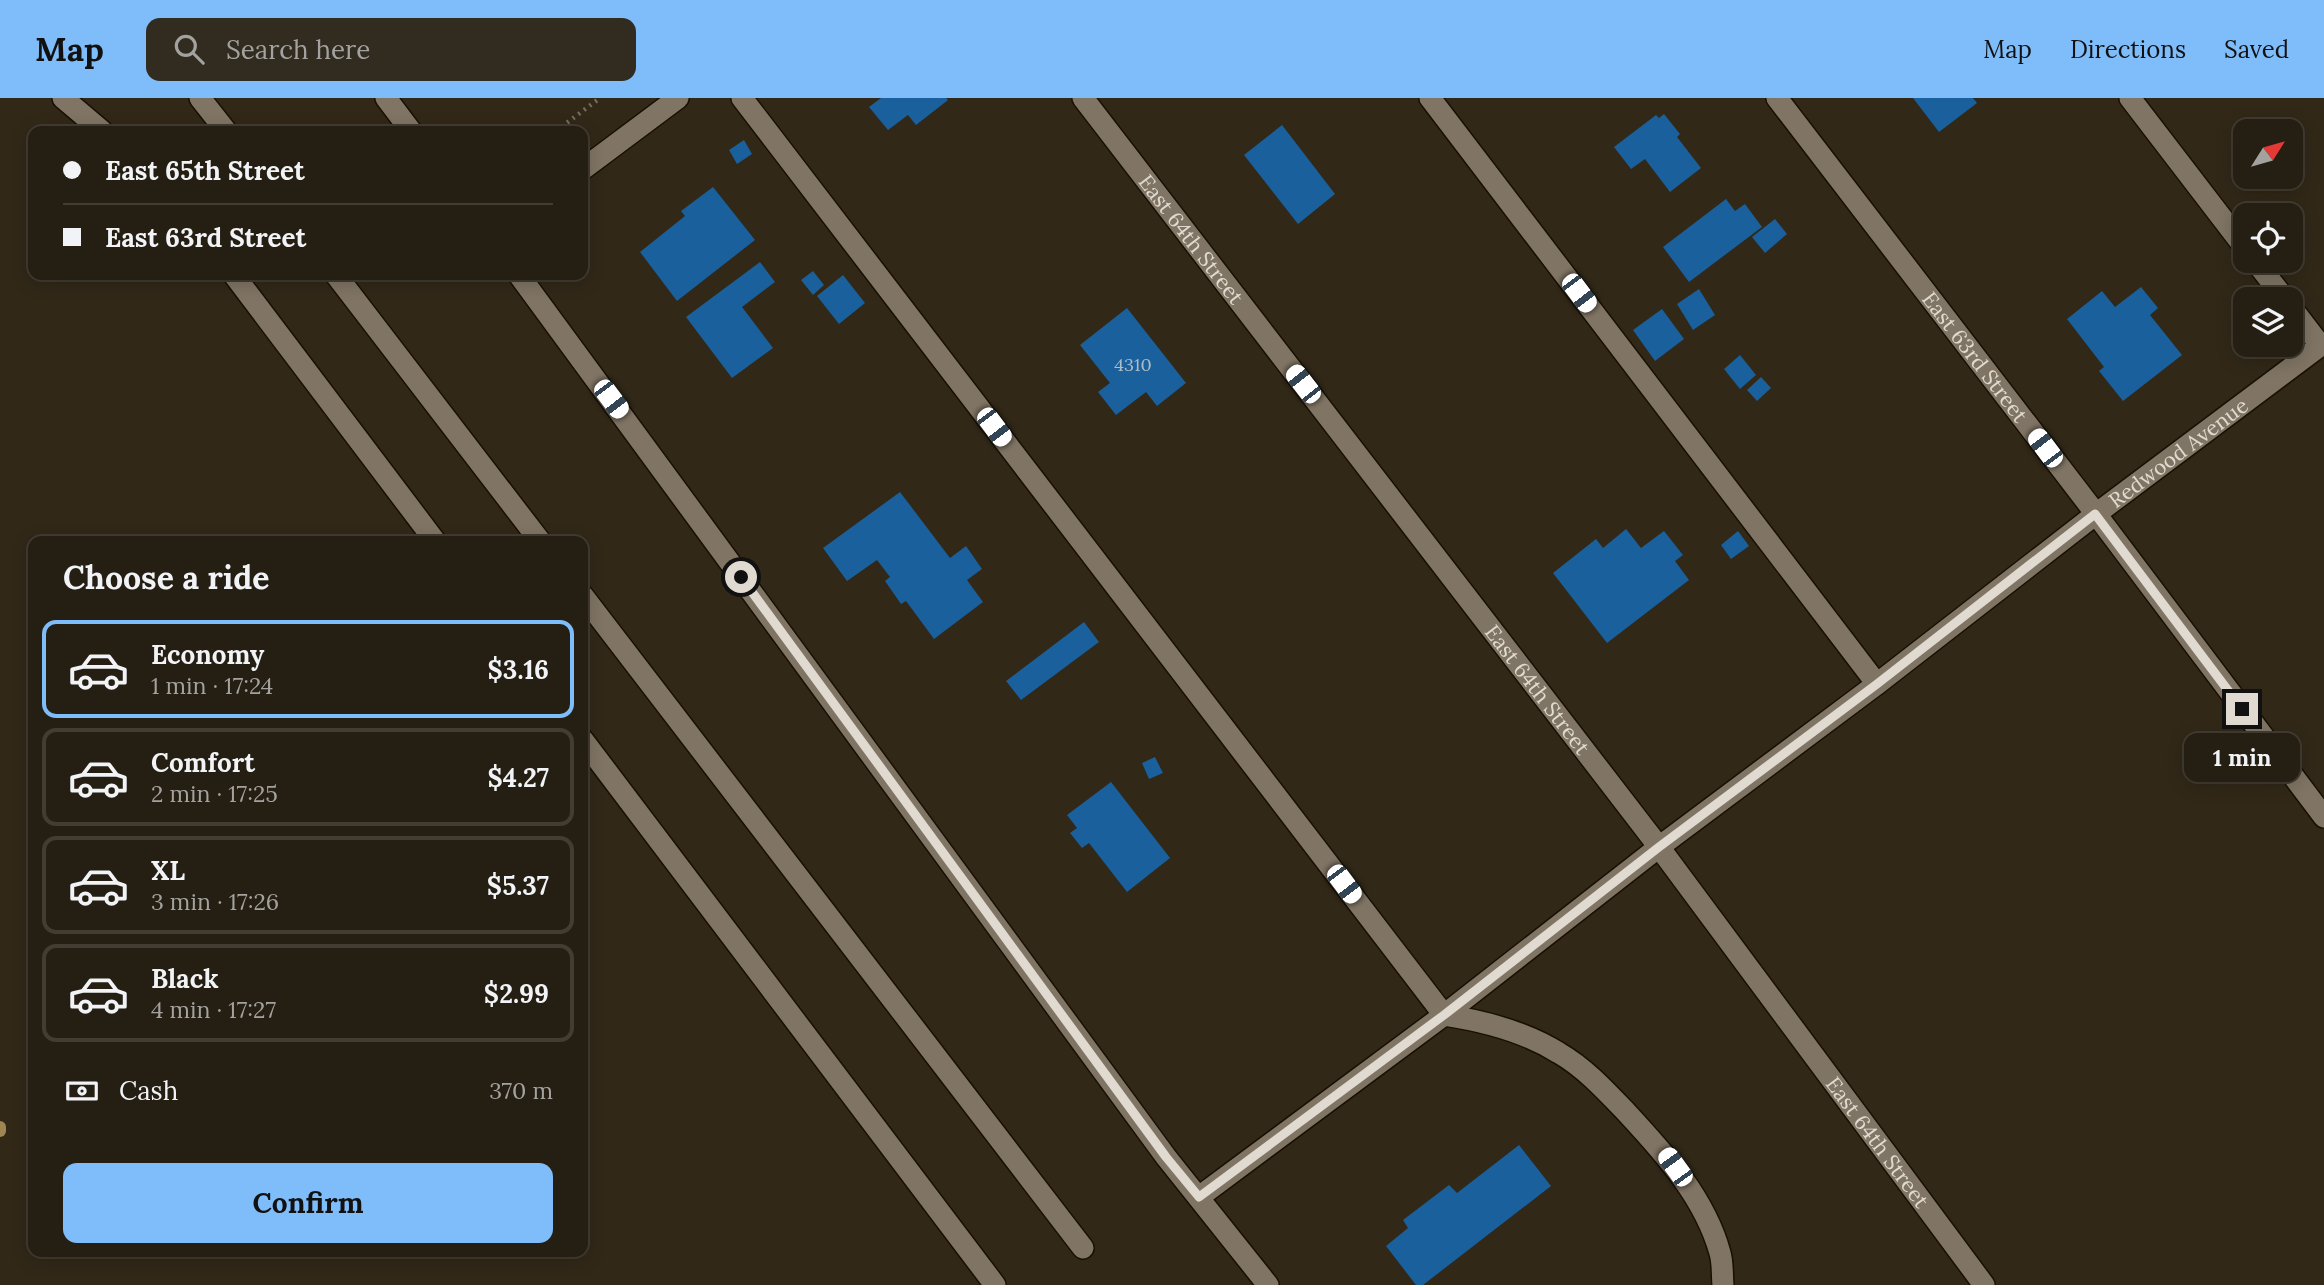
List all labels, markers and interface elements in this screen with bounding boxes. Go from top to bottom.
search box [146,18,636,81]
text: Map [35,28,104,70]
icon: search [170,30,208,68]
text: Search here [226,33,370,66]
text: Map [1983,34,2032,65]
text: Directions [2070,34,2186,65]
text: Saved [2224,34,2289,65]
north arrow [2233,119,2303,189]
map controls [2233,119,2303,357]
text: East 65th Street [105,154,305,187]
street label: East 64th Street [1133,169,1250,310]
button: locate [2233,203,2303,273]
text: East 63rd Street [105,221,306,254]
car [1558,270,1601,316]
street label: East 63rd Street [1917,286,2035,428]
button: layers [2233,287,2303,357]
house number: 4310 [1114,353,1152,376]
car [1282,361,1325,407]
car [590,376,633,422]
street label: Redwood Avenue [2103,391,2253,514]
car [973,404,1016,450]
car [2024,425,2067,471]
text: Choose a ride [63,557,270,598]
route start [725,561,757,593]
street label: East 64th Street [1479,619,1597,760]
icon: car [67,638,130,701]
text: Economy [151,638,264,671]
text: $3.16 [488,653,549,686]
text: 1 min · 17:24 [151,671,273,700]
route end [2226,693,2258,725]
callout: 1 min [2184,734,2300,782]
text: 1 min [2213,743,2271,772]
icon: car [67,746,130,809]
text: Comfort [151,746,255,779]
text: $4.27 [487,761,549,794]
text: 2 min · 17:25 [151,779,278,808]
icon: car [67,854,130,917]
text: XL [151,854,185,887]
car [1323,861,1366,907]
text: $5.37 [487,869,549,902]
text: 3 min · 17:26 [151,887,279,916]
icon: car [67,962,130,1025]
text: Black [151,962,219,995]
text: $2.99 [484,977,549,1010]
text: 4 min · 17:27 [151,995,276,1024]
street label: East 64th Street [1820,1071,1936,1213]
icon: cash [63,1072,101,1110]
text: Cash [119,1074,178,1107]
text: 370 m [489,1076,553,1105]
car [1655,1144,1696,1190]
button: Confirm [63,1163,553,1243]

